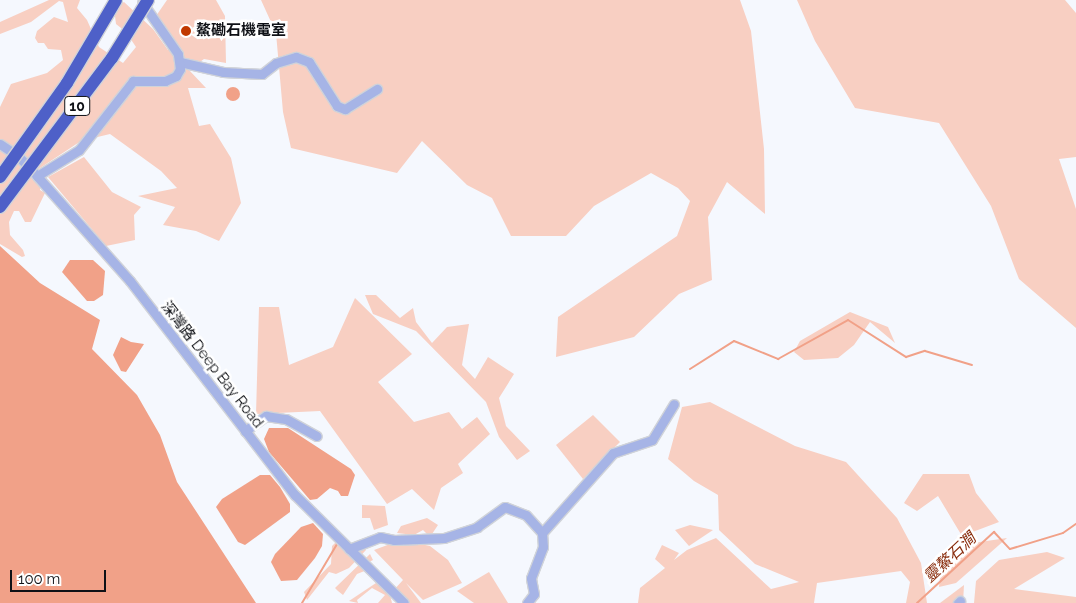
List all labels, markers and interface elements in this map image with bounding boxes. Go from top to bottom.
place label: 鰲磡石機電室 [196,22,286,40]
marker: 鰲磡石機電室 [180,25,192,37]
road number: 10 [63,94,91,118]
street label: 深灣路 Deep Bay Road [157,298,267,432]
water label: 靈鰲石澗 [920,529,980,587]
scale bar [12,560,109,592]
text: 100 m [18,570,60,588]

